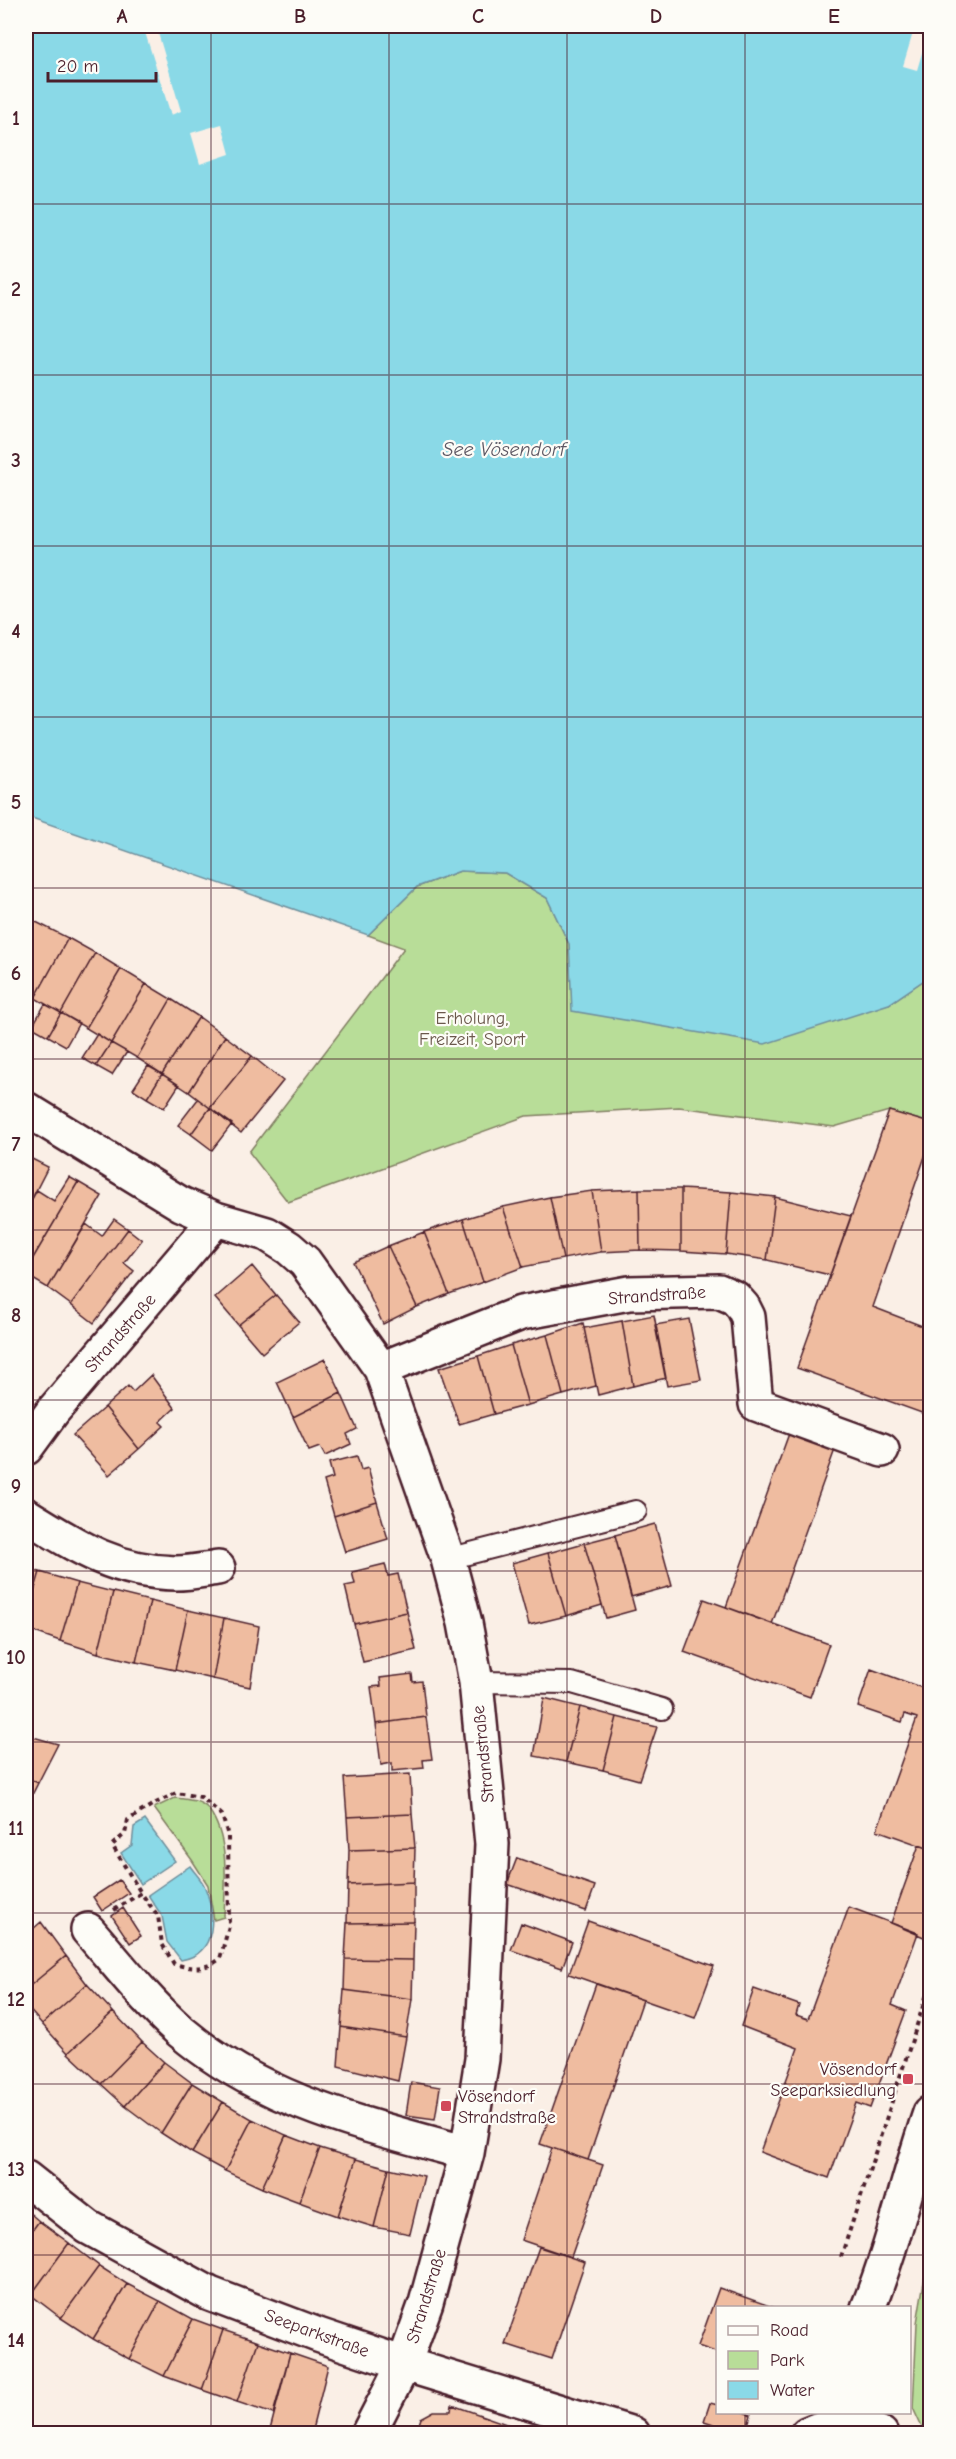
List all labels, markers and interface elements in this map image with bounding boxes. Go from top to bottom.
text: A [116,5,128,28]
text: B [294,5,306,28]
text: C [472,5,484,28]
text: D [650,5,662,28]
text: E [828,5,840,28]
scale bar [48,45,156,83]
text: 20 m [57,56,98,77]
text: 1 [12,107,20,130]
text: 2 [11,278,21,301]
water label: See Vösendorf [442,438,569,461]
text: 3 [11,449,21,472]
text: 4 [11,620,21,643]
text: 5 [11,791,21,814]
text: 6 [11,962,21,985]
park label: Erholung, Freizeit, Sport [419,1008,526,1050]
text: 7 [12,1133,21,1156]
street label: Strandstraße [607,1282,707,1309]
street label: Strandstraße [80,1289,160,1377]
text: 8 [11,1304,21,1327]
text: 9 [11,1475,21,1498]
text: 10 [6,1646,26,1669]
street label: Strandstraße [468,1704,499,1804]
text: 11 [8,1817,24,1840]
text: 12 [7,1988,25,2011]
place label: Vösendorf Seeparksiedlung [771,2059,897,2101]
marker: Vösendorf Seeparksiedlung [901,2072,915,2086]
place label: Vösendorf Strandstraße [458,2086,556,2128]
marker: Vösendorf Strandstraße [439,2099,453,2113]
text: 13 [7,2158,25,2181]
street label: Strandstraße [402,2246,451,2346]
street label: Seeparkstraße [262,2305,372,2362]
legend [716,2306,911,2414]
text: Road [770,2320,809,2341]
text: 14 [7,2329,25,2352]
text: Park [770,2350,805,2371]
text: Water [770,2380,815,2401]

